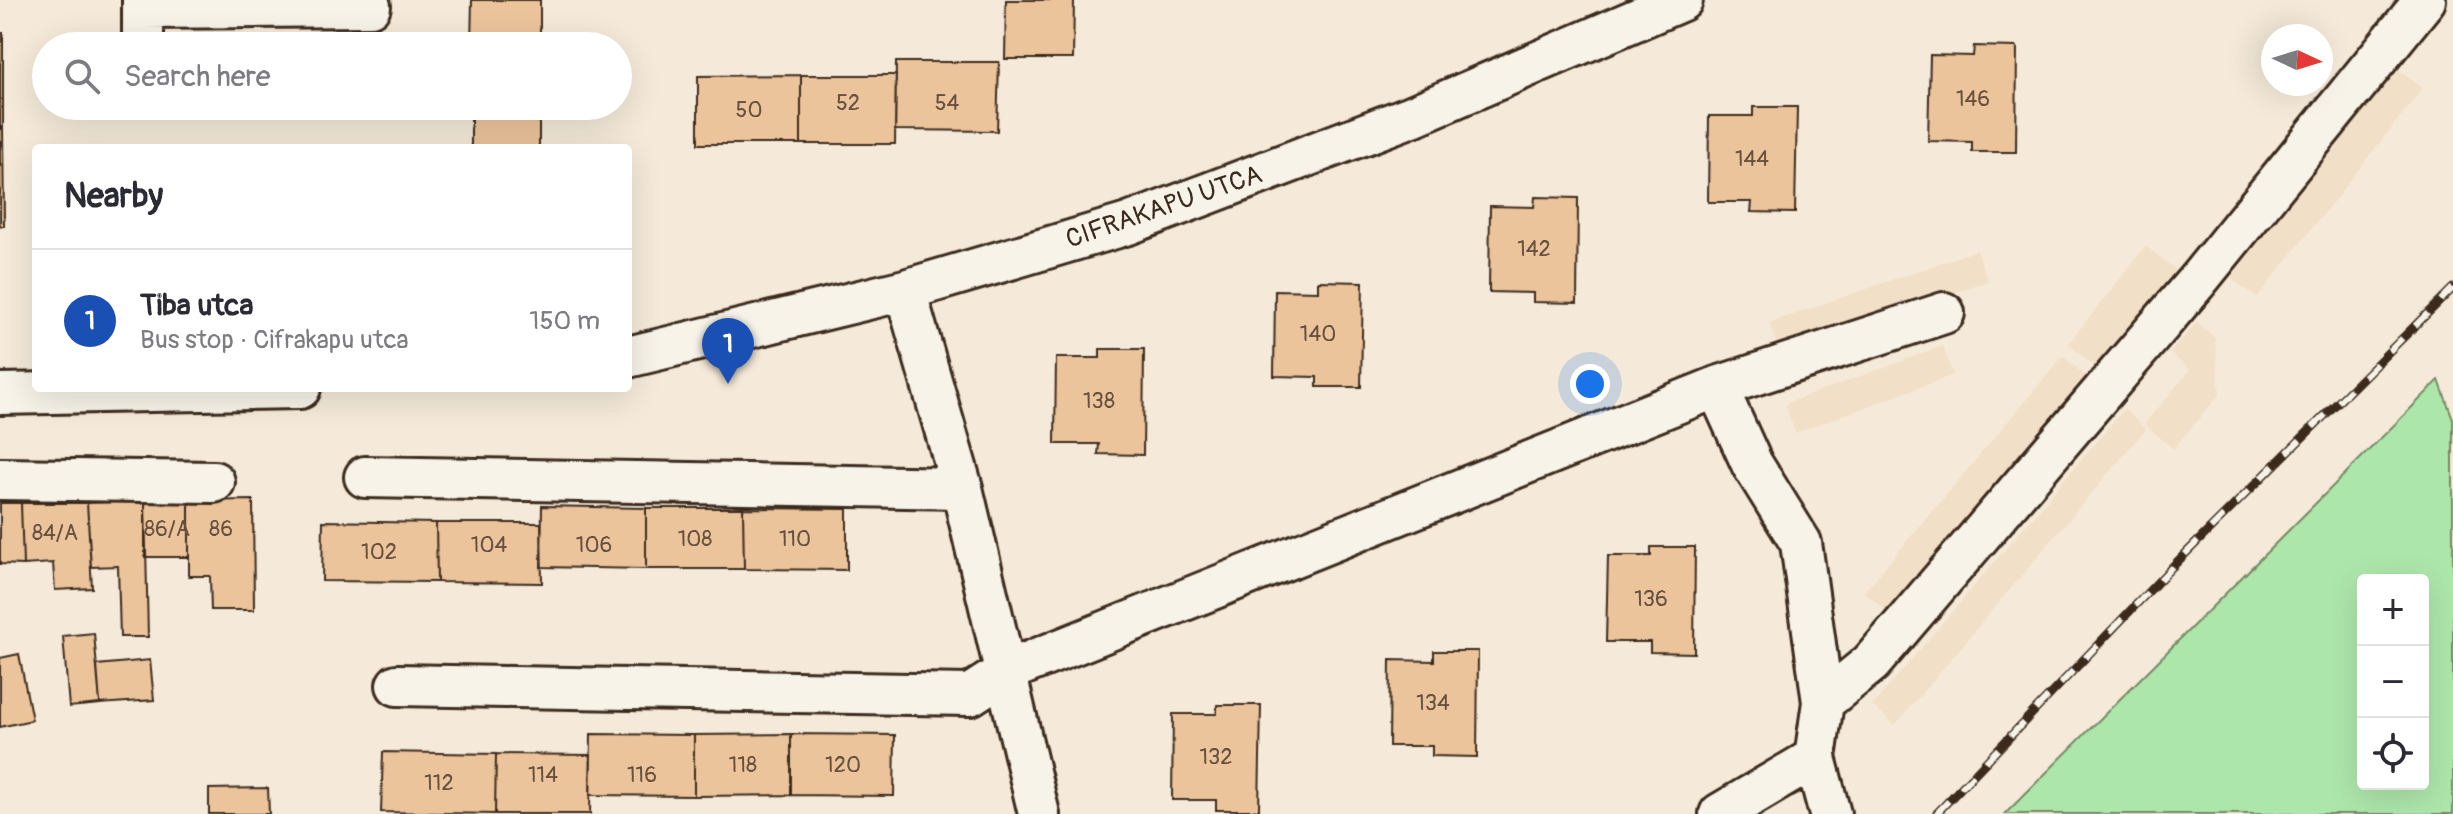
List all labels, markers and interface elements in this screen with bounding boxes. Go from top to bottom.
north arrow [2261,24,2333,96]
search box [32,32,632,120]
icon: search [60,54,104,98]
text: Search here [124,58,271,95]
house number: 146 [1956,85,1990,113]
house number: 52 [836,89,860,117]
house number: 54 [935,89,960,117]
house number: 50 [736,96,762,124]
house number: 144 [1735,145,1769,173]
street label: CIFRAKAPU UTCA [1062,158,1266,256]
text: Nearby [64,175,163,218]
house number: 142 [1517,235,1551,263]
text: Tiba utca [140,287,254,324]
text: 1 [85,305,95,337]
text: 150 m [529,305,600,337]
pin: 1 [702,318,754,384]
house number: 140 [1300,320,1336,348]
text: Bus stop · Cifrakapu utca [140,324,409,356]
your location [1570,364,1610,404]
house number: 138 [1083,387,1115,415]
house number: 86/A [144,515,190,543]
house number: 86 [209,515,233,543]
house number: 84/A [32,519,78,547]
house number: 108 [678,525,712,553]
house number: 110 [779,525,811,553]
house number: 104 [471,531,507,559]
house number: 106 [576,531,612,559]
house number: 102 [361,538,397,566]
map controls [2357,574,2429,790]
button: + [2357,574,2429,646]
house number: 136 [1634,585,1668,613]
button: − [2357,646,2429,718]
house number: 134 [1416,689,1450,717]
button: locate [2357,718,2429,790]
house number: 132 [1199,743,1233,771]
house number: 118 [729,751,757,779]
house number: 120 [825,751,861,779]
house number: 114 [528,761,558,789]
house number: 116 [627,761,657,789]
house number: 112 [424,769,454,797]

